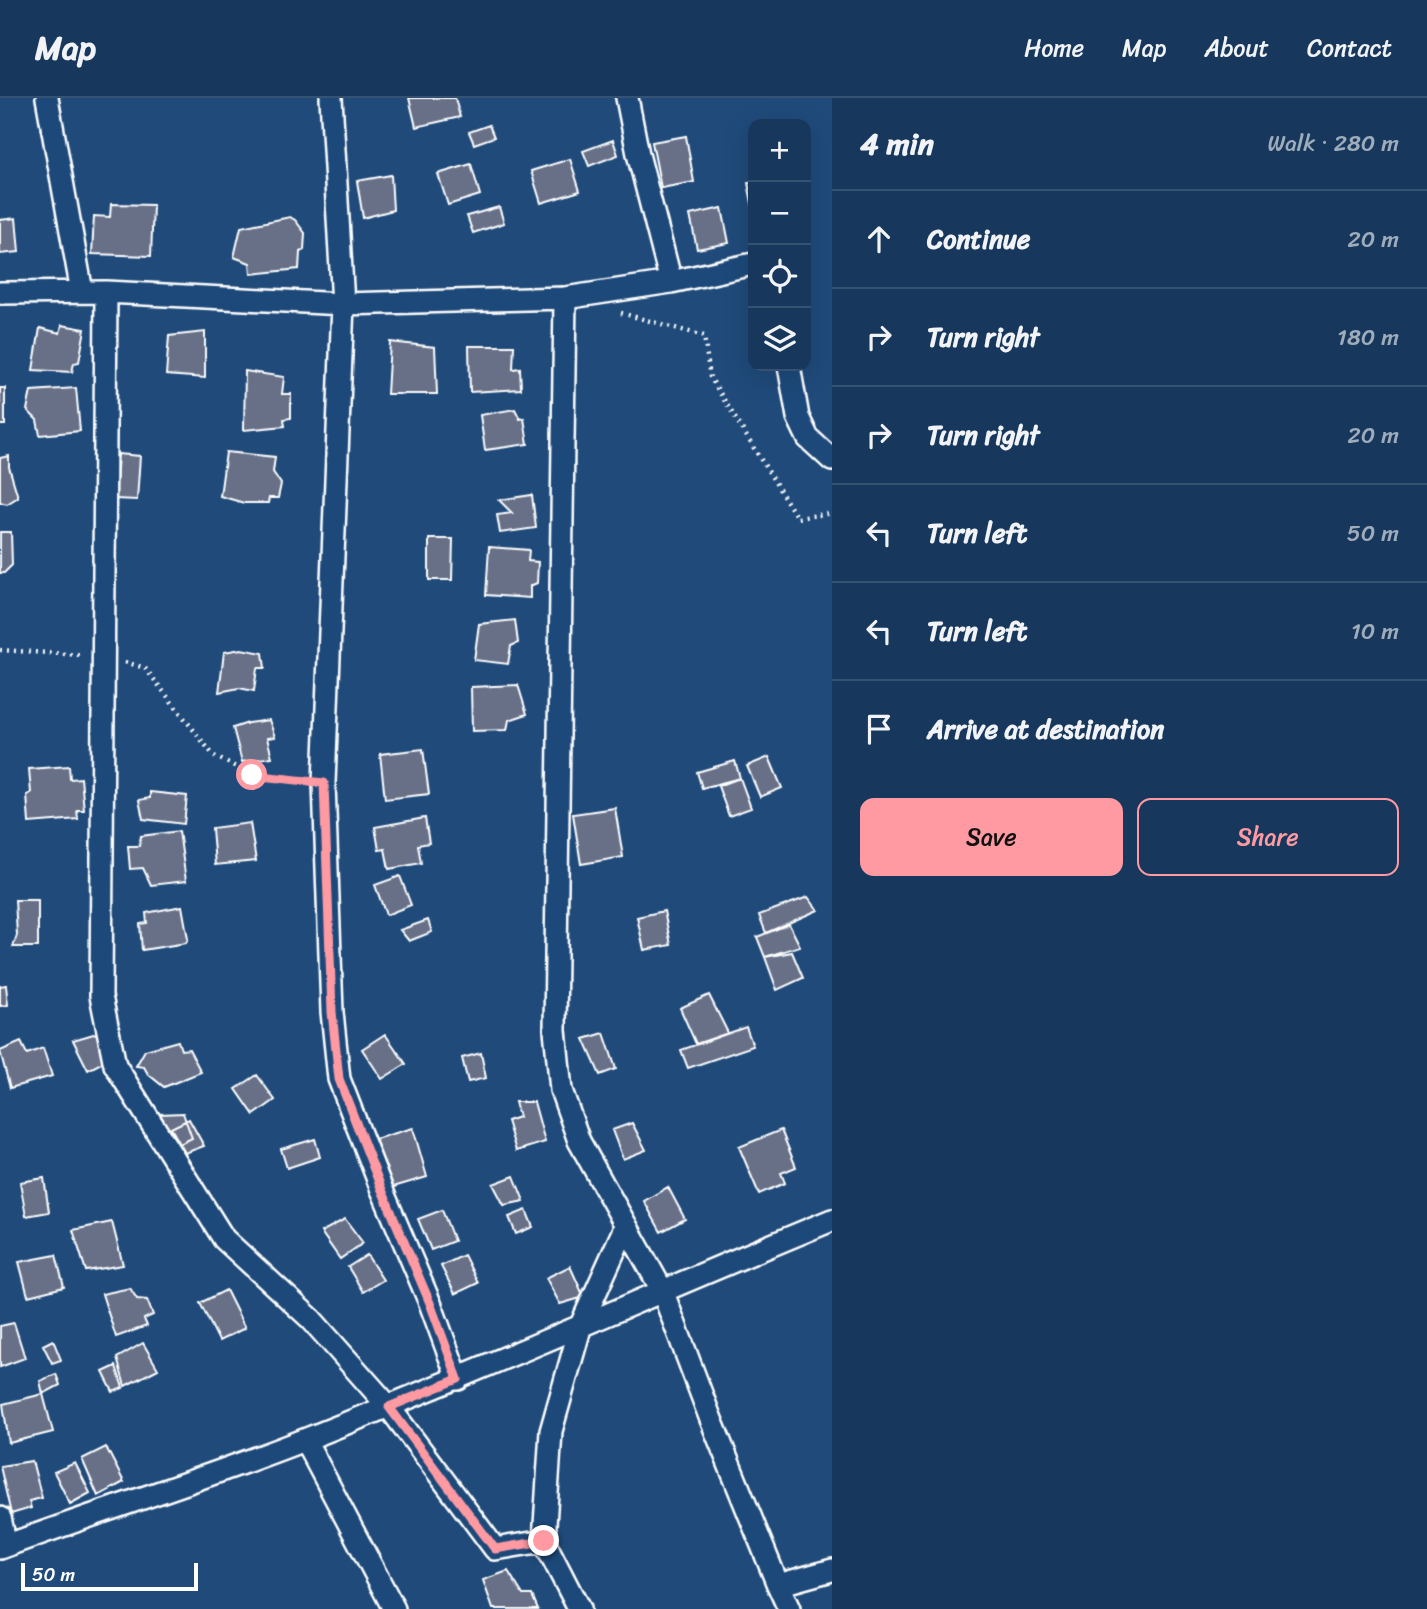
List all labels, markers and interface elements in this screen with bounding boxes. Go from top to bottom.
text: Map [35,19,96,77]
text: Home [1024,27,1084,69]
text: Map [1122,27,1166,69]
text: About [1204,27,1269,69]
text: Contact [1307,27,1392,69]
text: 4 min [860,117,934,171]
map controls [748,119,811,371]
button: + [748,119,811,182]
text: Walk · 280 m [1268,123,1399,164]
button: − [748,182,811,245]
text: Continue [927,216,1030,262]
text: 20 m [1348,219,1399,260]
icon: ahead [860,220,898,258]
button: locate [748,245,811,308]
button: layers [748,308,811,371]
text: Turn right [927,314,1040,360]
text: 180 m [1337,317,1399,358]
icon: right [860,318,898,356]
text: Turn right [927,412,1040,458]
text: 20 m [1348,415,1399,456]
icon: right [860,416,898,454]
text: Turn left [927,510,1027,556]
text: 50 m [1347,513,1399,554]
icon: left [860,514,898,552]
text: Turn left [927,608,1027,654]
text: 10 m [1351,611,1399,652]
icon: left [860,612,898,650]
text: Arrive at destination [927,706,1164,752]
icon: arrive [860,710,898,748]
route start [236,759,267,790]
button: Save [860,798,1123,876]
button: Share [1137,798,1399,876]
route end [528,1525,559,1556]
text: 50 m [32,1558,75,1591]
scale bar [21,1560,198,1592]

